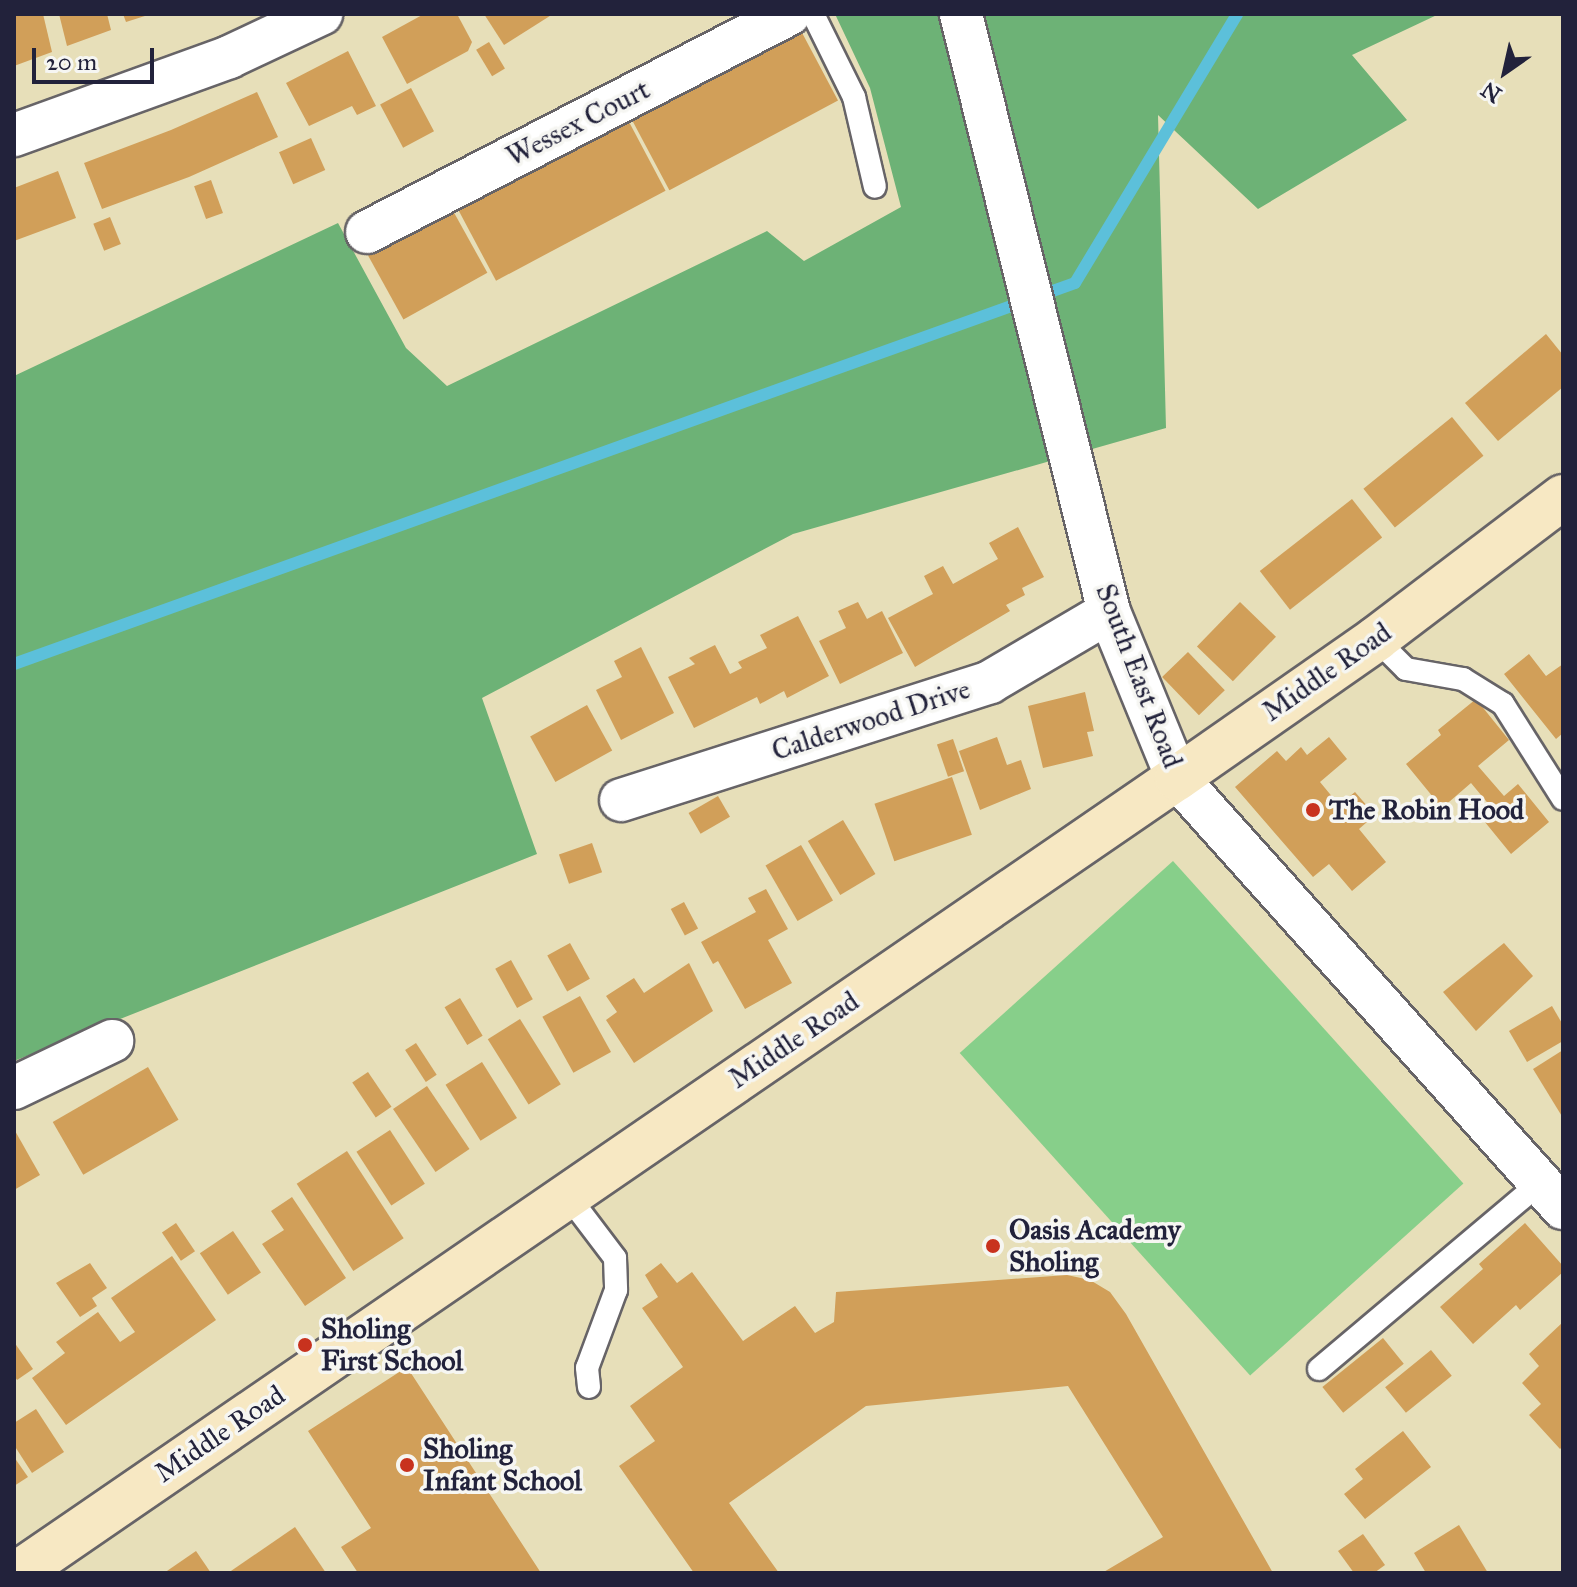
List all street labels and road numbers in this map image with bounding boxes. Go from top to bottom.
street label: Wessex Court [501,73,655,173]
street label: South East Road [1088,579,1190,773]
street label: Middle Road [1256,615,1398,729]
street label: Calderwood Drive [768,672,974,768]
street label: Middle Road [723,984,865,1096]
street label: Middle Road [149,1378,291,1490]

